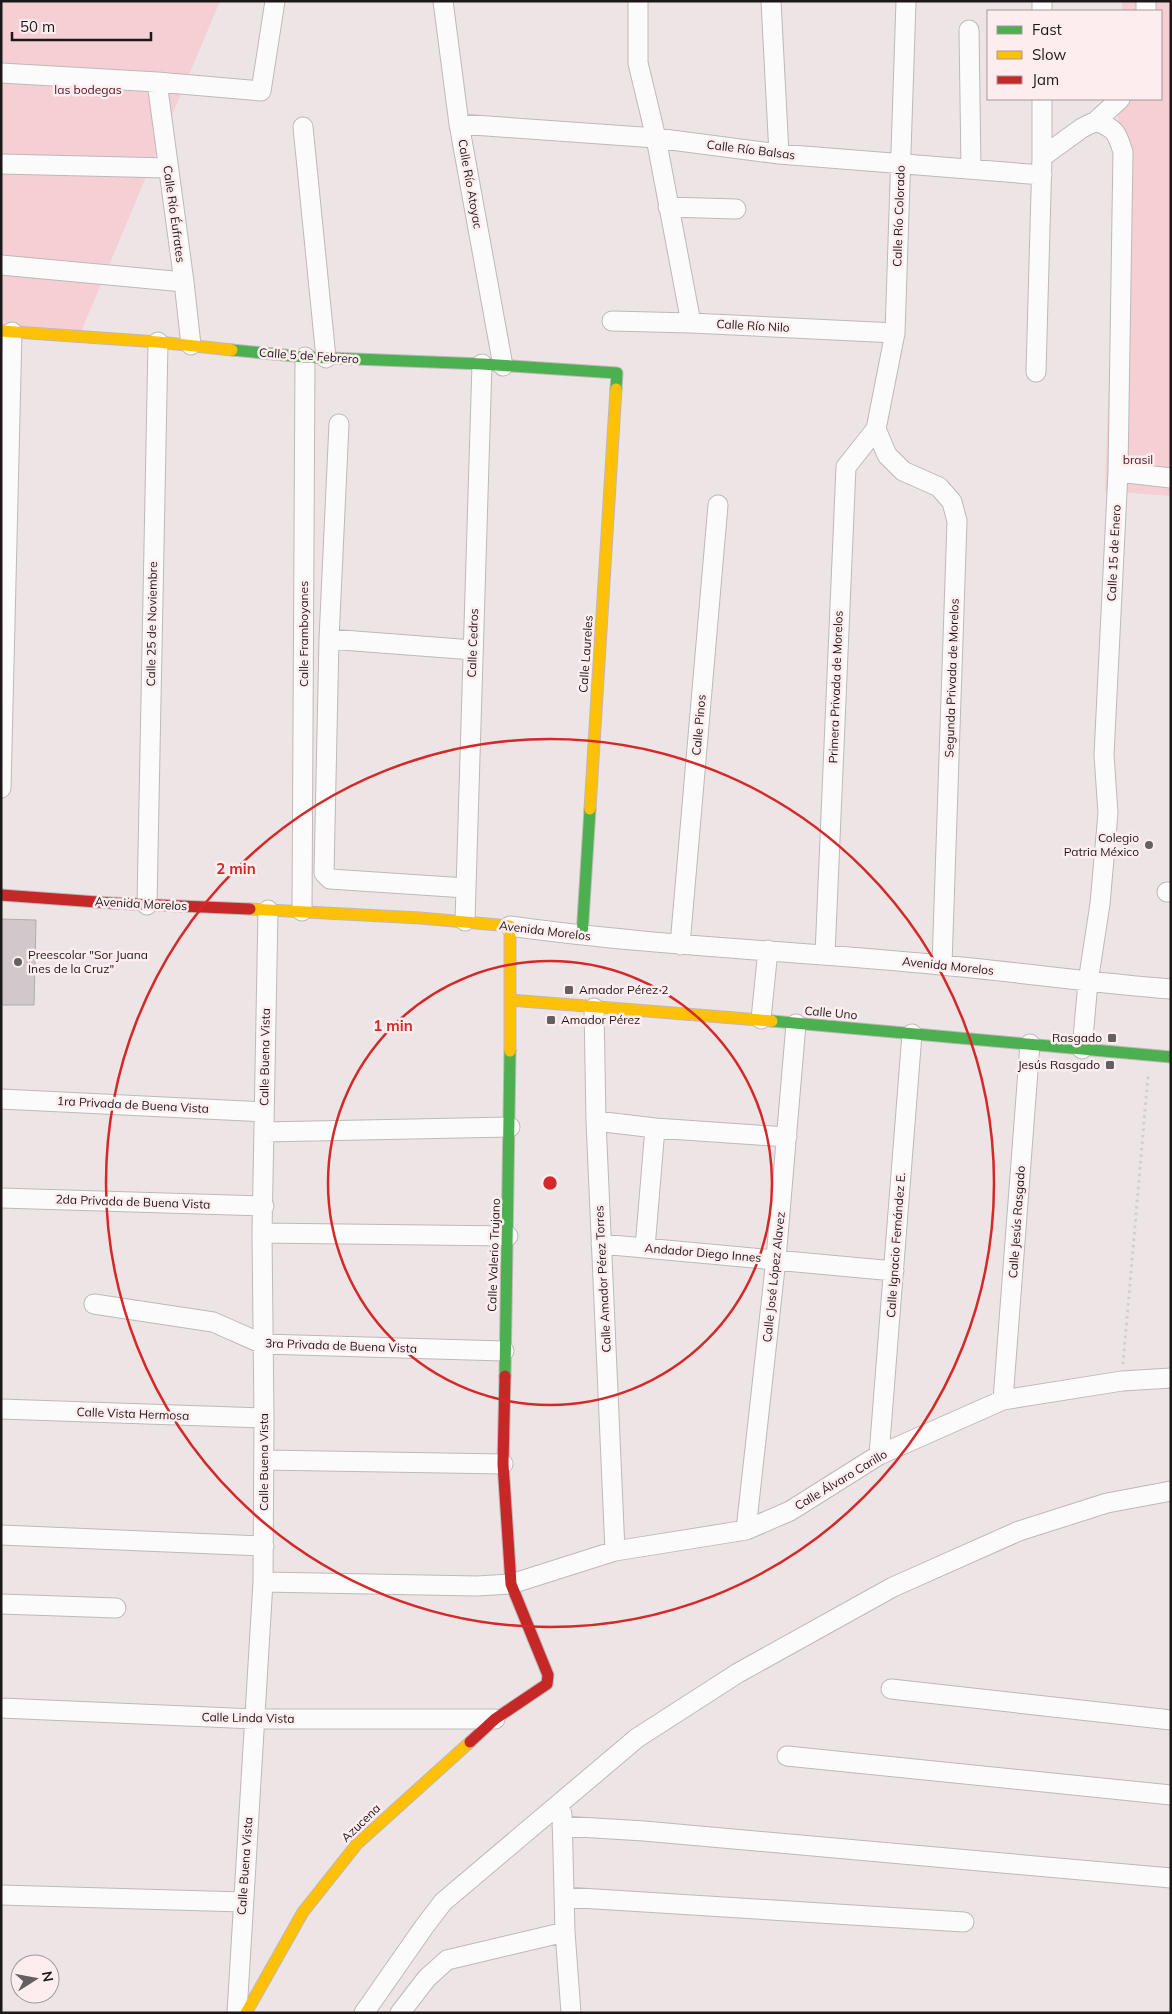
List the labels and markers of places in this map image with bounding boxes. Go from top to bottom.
place label: Colegio Patria México [1064,830,1139,859]
marker: Colegio Patria México [1143,839,1155,851]
place label: Preescolar "Sor Juana Ines de la Cruz" [28,947,148,976]
marker: Preescolar "Sor Juana Ines de la Cruz" [12,956,24,968]
place label: Amador Pérez 2 [579,982,669,997]
marker: Amador Pérez 2 [563,984,575,996]
place label: Amador Pérez [561,1012,640,1027]
marker: Amador Pérez [545,1014,557,1026]
place label: Rasgado [1052,1030,1102,1045]
marker: Rasgado [1106,1032,1118,1044]
place label: Jesús Rasgado [1018,1057,1100,1072]
marker: Jesús Rasgado [1104,1059,1116,1071]
centre of rings [541,1174,559,1192]

